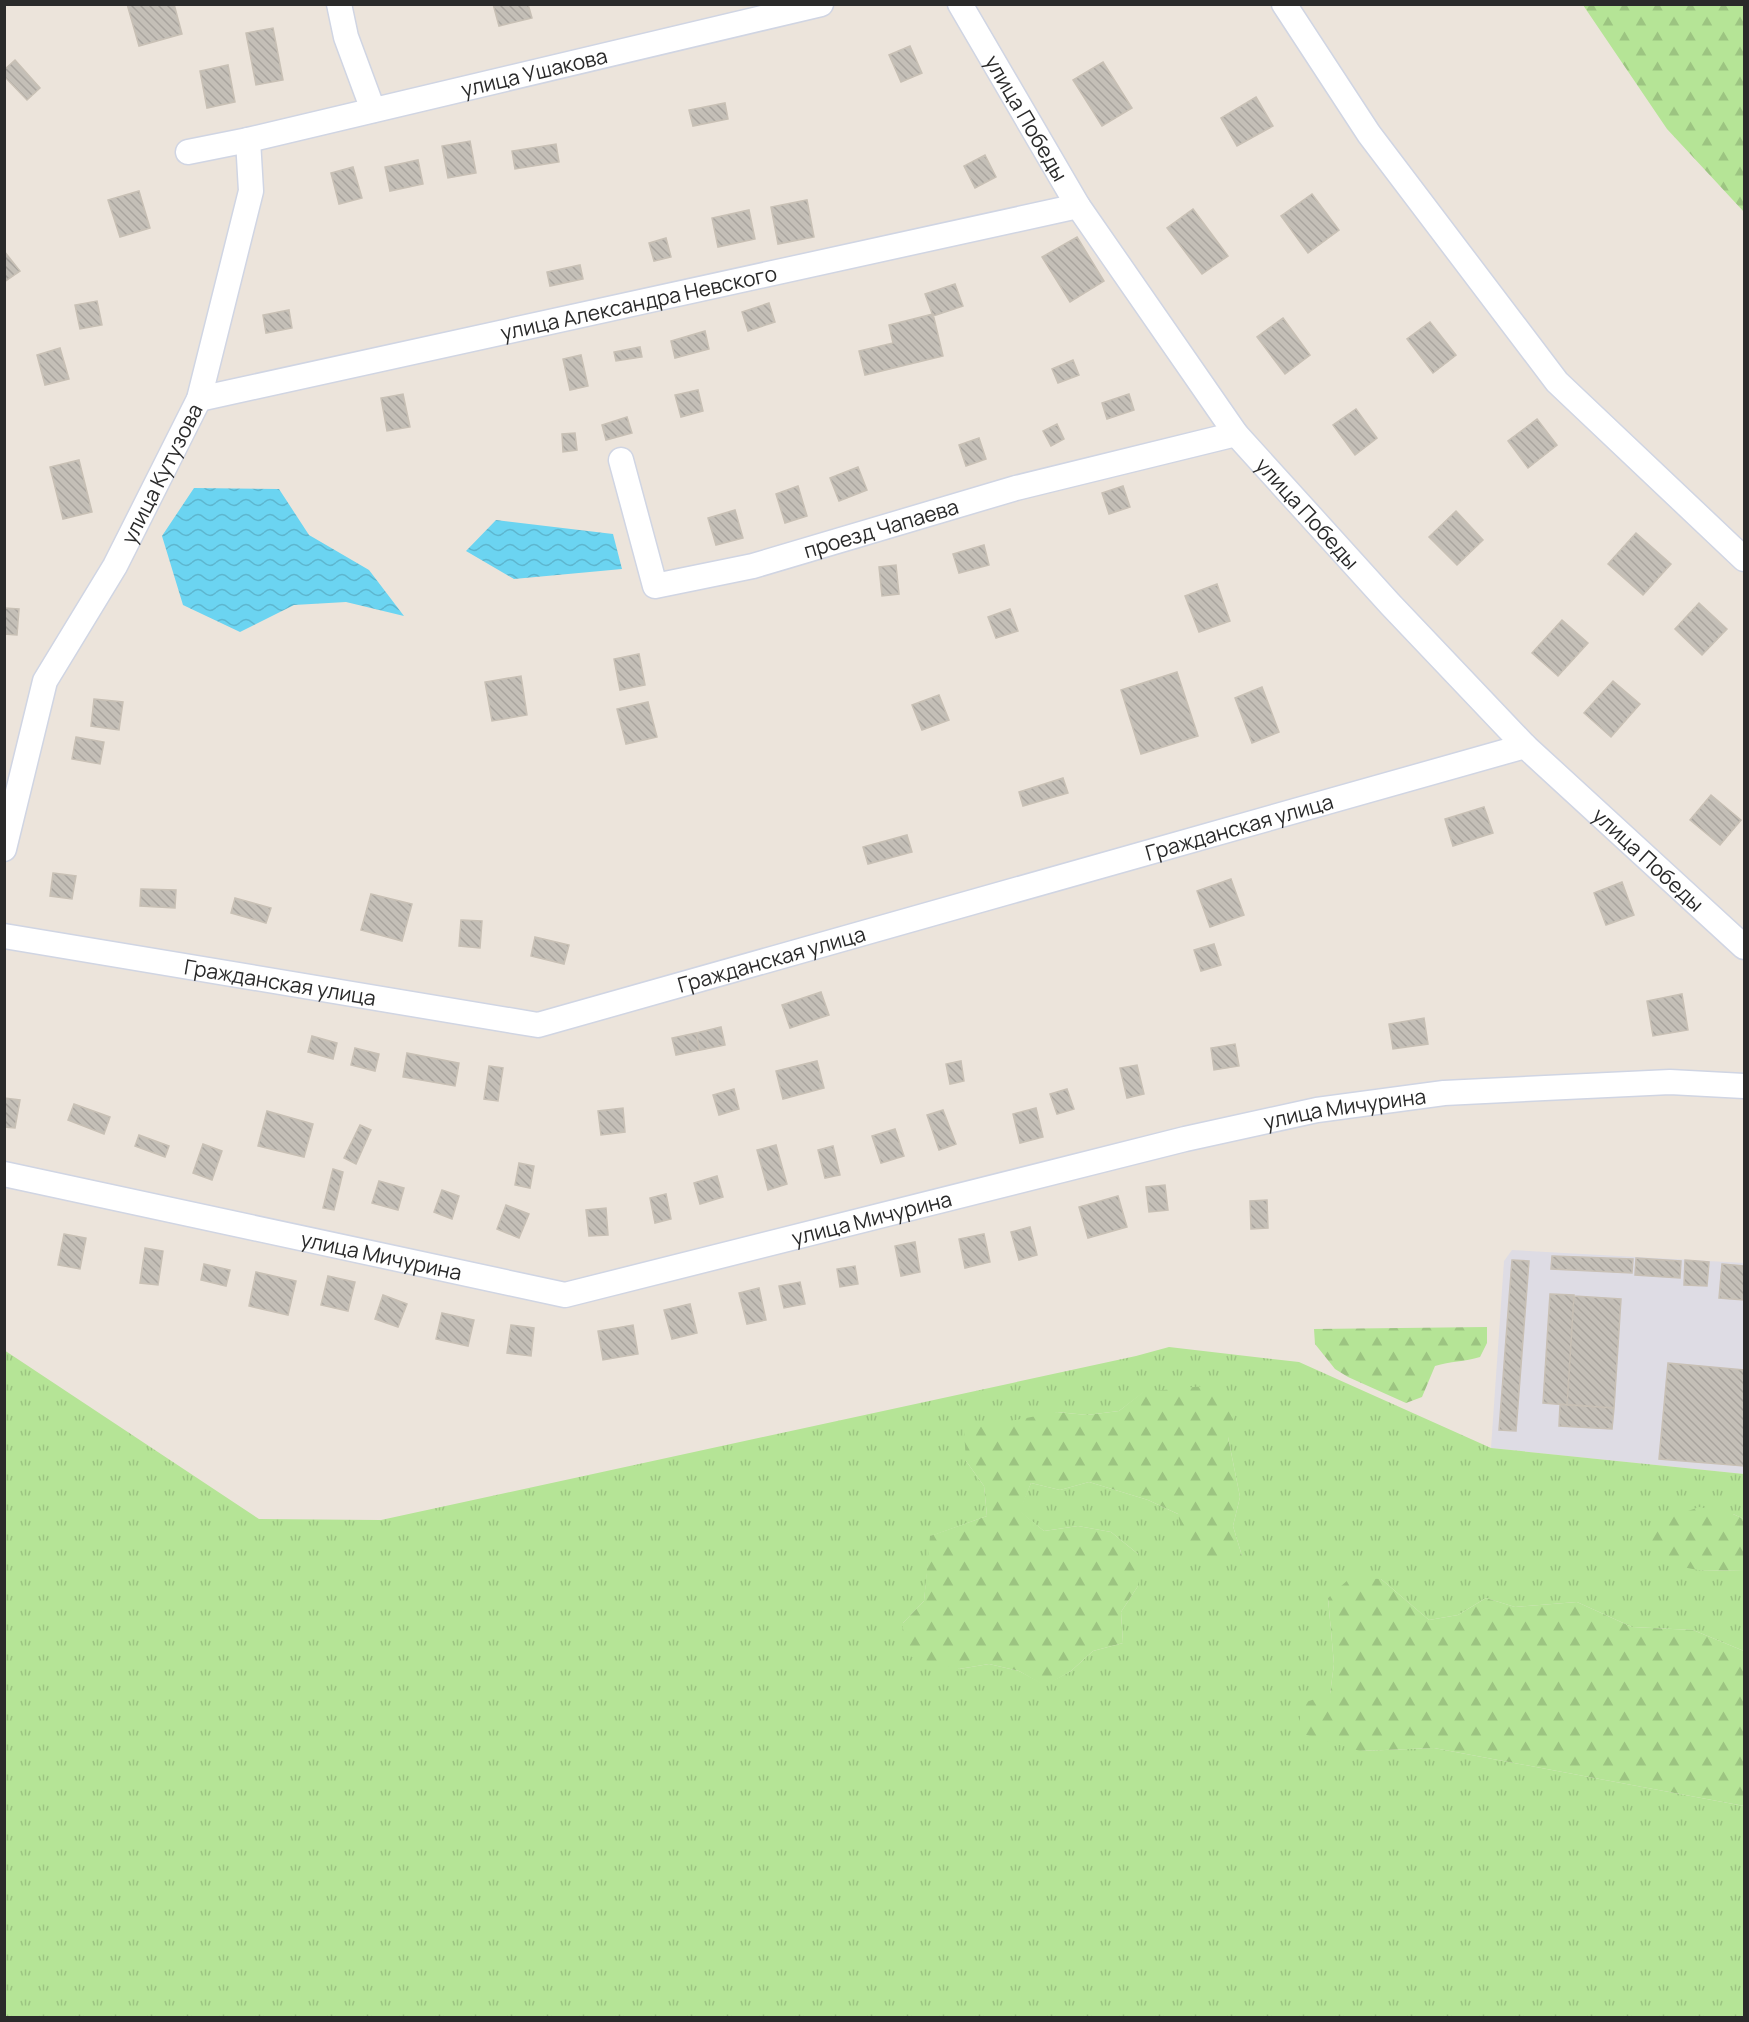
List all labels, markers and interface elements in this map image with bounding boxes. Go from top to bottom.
street label: улица Ушакова [458,41,610,103]
street label: улица Победы [979,50,1074,186]
street label: улица Александра Невского [498,259,779,346]
street label: улица Кутузова [114,399,209,549]
street label: улица Победы [1250,451,1366,575]
street label: проезд Чапаева [800,492,962,564]
street label: Гражданская улица [1142,787,1336,867]
street label: улица Победы [1587,801,1710,917]
street label: Гражданская улица [674,919,869,999]
street label: Гражданская улица [182,952,378,1012]
street label: улица Мичурина [1261,1082,1428,1135]
street label: улица Мичурина [789,1184,955,1251]
street label: улица Мичурина [298,1224,465,1286]

